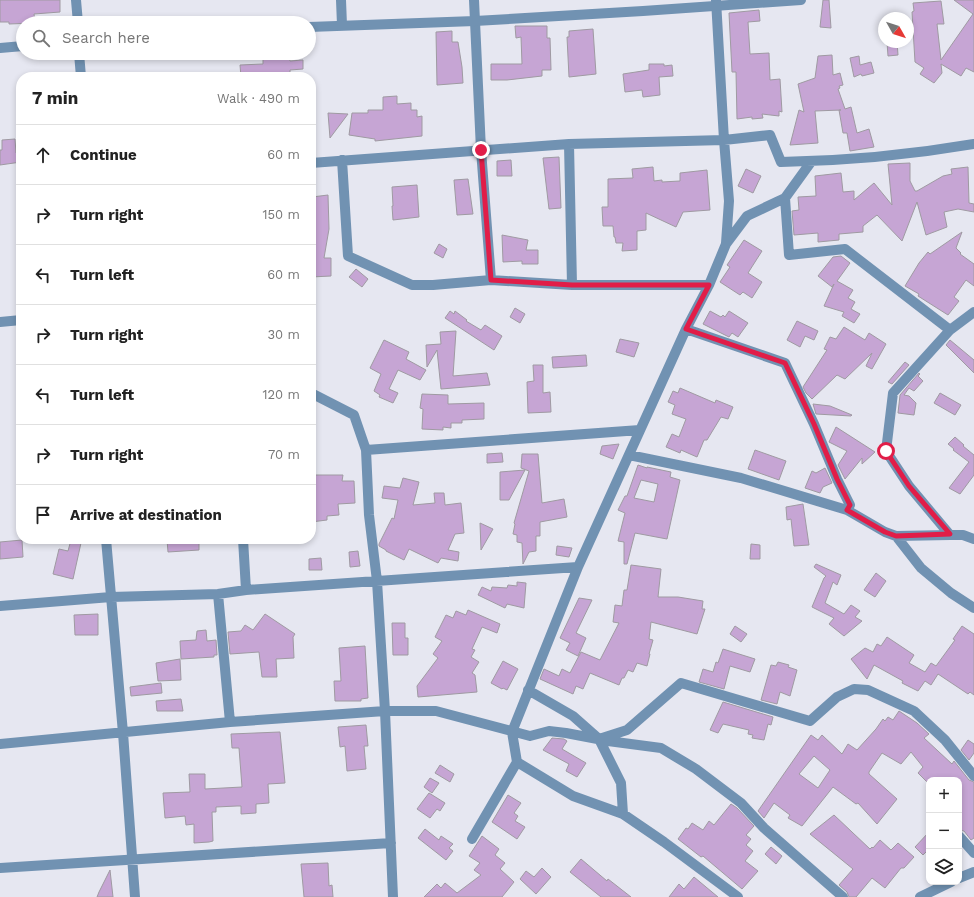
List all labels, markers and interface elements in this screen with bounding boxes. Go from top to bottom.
north arrow [878,12,914,48]
search box [16,16,316,60]
icon: search [30,27,52,49]
text: Search here [62,29,150,47]
text: 7 min [32,88,78,108]
text: Walk · 490 m [217,91,300,106]
route end [472,141,490,159]
icon: ahead [32,144,54,166]
text: Continue [70,146,137,164]
text: 60 m [267,147,300,162]
icon: right [32,204,54,226]
text: Turn right [70,206,143,224]
text: 150 m [262,207,300,222]
icon: left [32,264,54,286]
text: Turn left [70,266,134,284]
text: 60 m [267,267,300,282]
icon: right [32,324,54,346]
text: Turn right [70,326,143,344]
text: 30 m [268,327,300,342]
icon: left [32,384,54,406]
text: Turn left [70,386,134,404]
text: 120 m [262,387,300,402]
route start [877,442,895,460]
icon: right [32,444,54,466]
text: Turn right [70,446,143,464]
text: 70 m [268,447,300,462]
icon: arrive [32,504,54,526]
text: Arrive at destination [70,506,222,524]
map controls [926,777,962,885]
button: + [926,777,962,813]
button: − [926,813,962,849]
button: layers [926,849,962,885]

